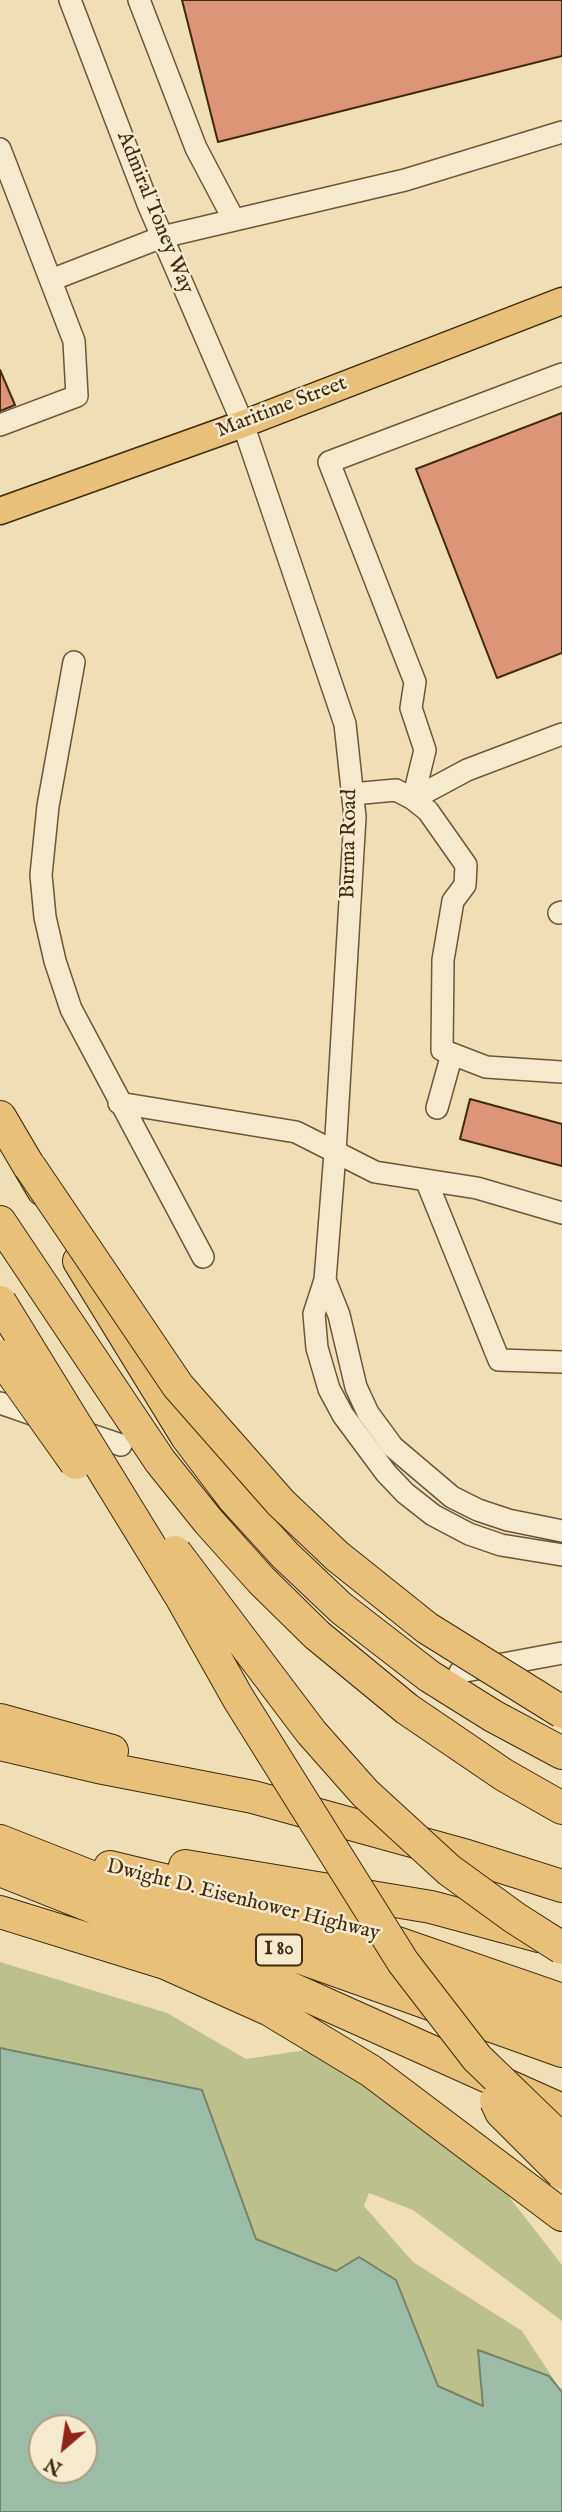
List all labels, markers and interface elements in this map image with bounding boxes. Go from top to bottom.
street label: Admiral Toney Way [110,128,198,298]
street label: Maritime Street [213,372,351,444]
street label: Burma Road [336,789,364,899]
street label: Dwight D. Eisenhower Highway [104,1855,382,1947]
road number: I 80 [256,1934,302,1966]
north arrow [28,2414,98,2484]
text: N [41,2451,67,2480]

